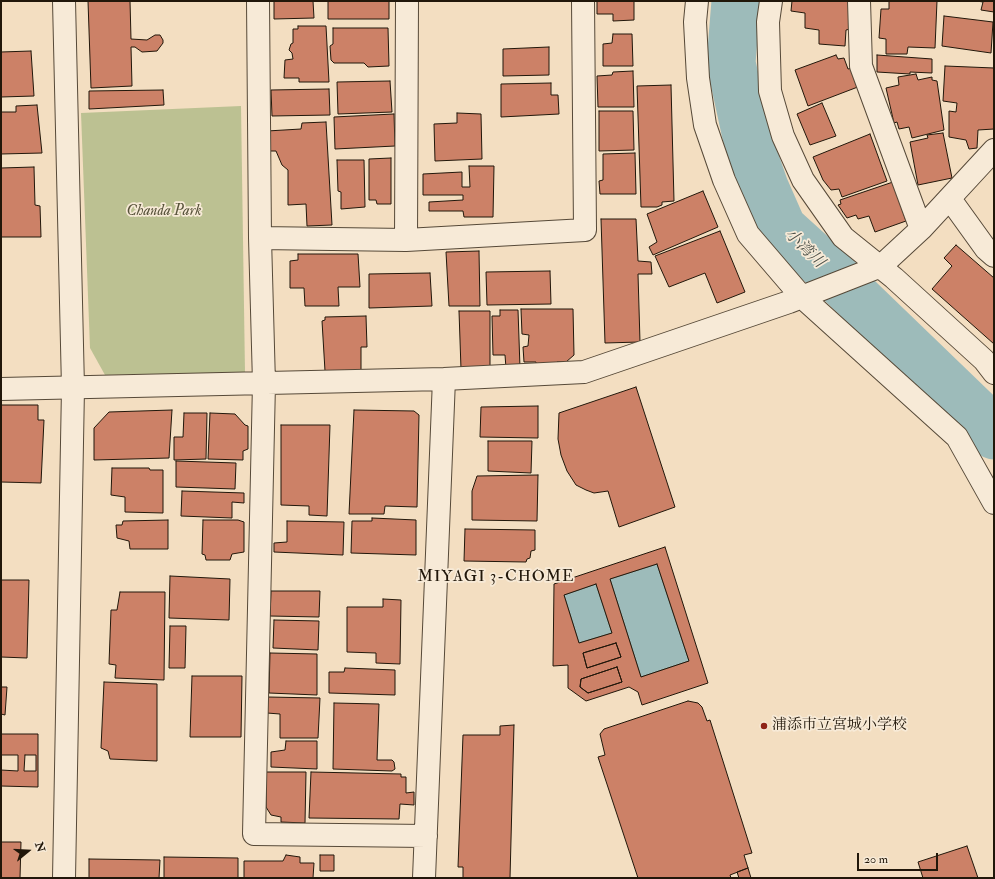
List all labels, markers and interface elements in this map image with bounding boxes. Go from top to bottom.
park label: Chanda Park [127,203,201,221]
water label: 小湾川 [780,225,828,273]
district label: MIYAGI 3-CHOME [417,568,575,588]
place label: 浦添市立宮城小学校 [772,717,907,735]
marker: 浦添市立宮城小学校 [759,721,769,731]
north arrow [8,831,48,871]
text: N [32,840,48,854]
scale bar [859,845,940,871]
text: 20 m [864,852,888,867]

